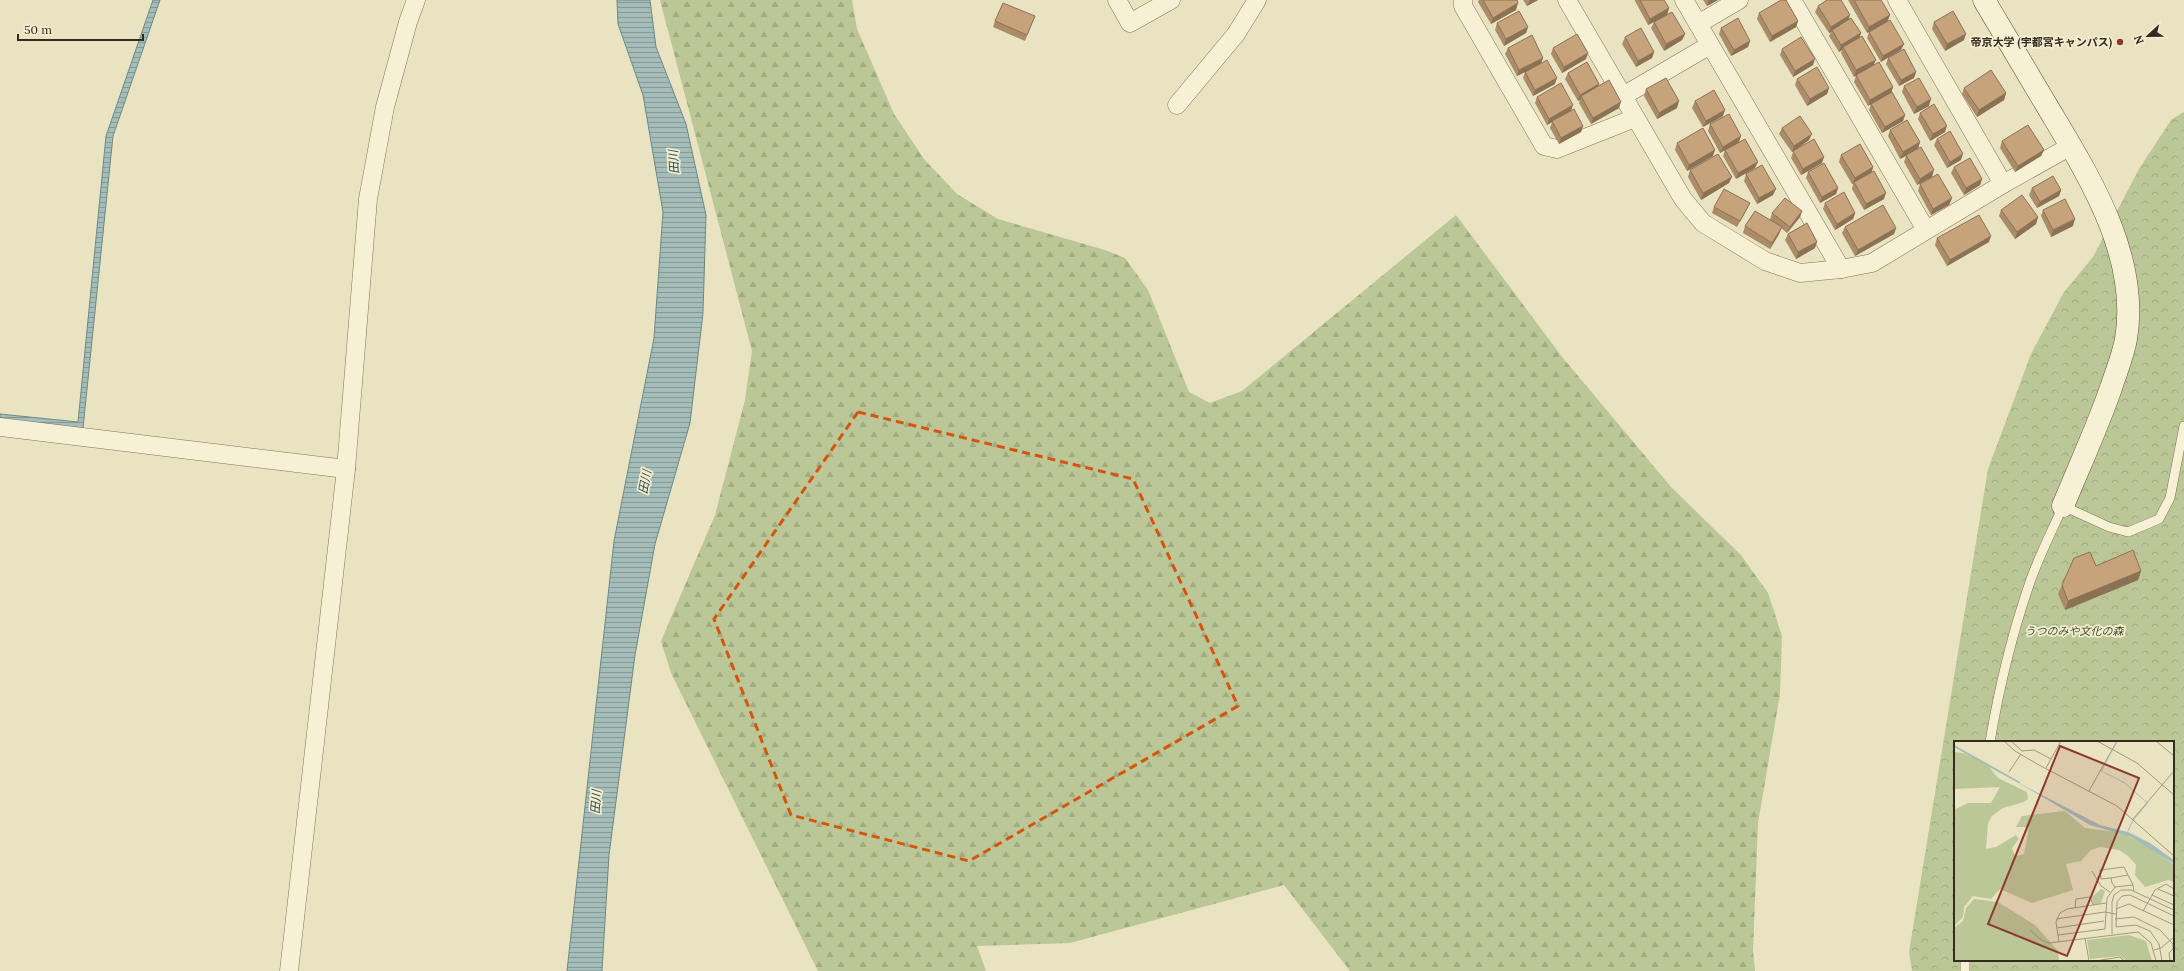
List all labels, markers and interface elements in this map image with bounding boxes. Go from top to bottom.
scale bar [18,16,143,42]
north arrow [2128,16,2168,56]
text: 50 m [24,22,52,37]
text: N [2130,33,2147,46]
place label: 帝京大学 (宇都宮キャンパス) [1971,35,2112,50]
marker: 帝京大学 (宇都宮キャンパス) [2115,37,2125,47]
water label: 田川 [665,148,682,175]
water label: 田川 [635,467,655,495]
park label: うつのみや文化の森 [2025,624,2124,638]
inset map [1954,741,2174,961]
water label: 田川 [587,787,604,814]

